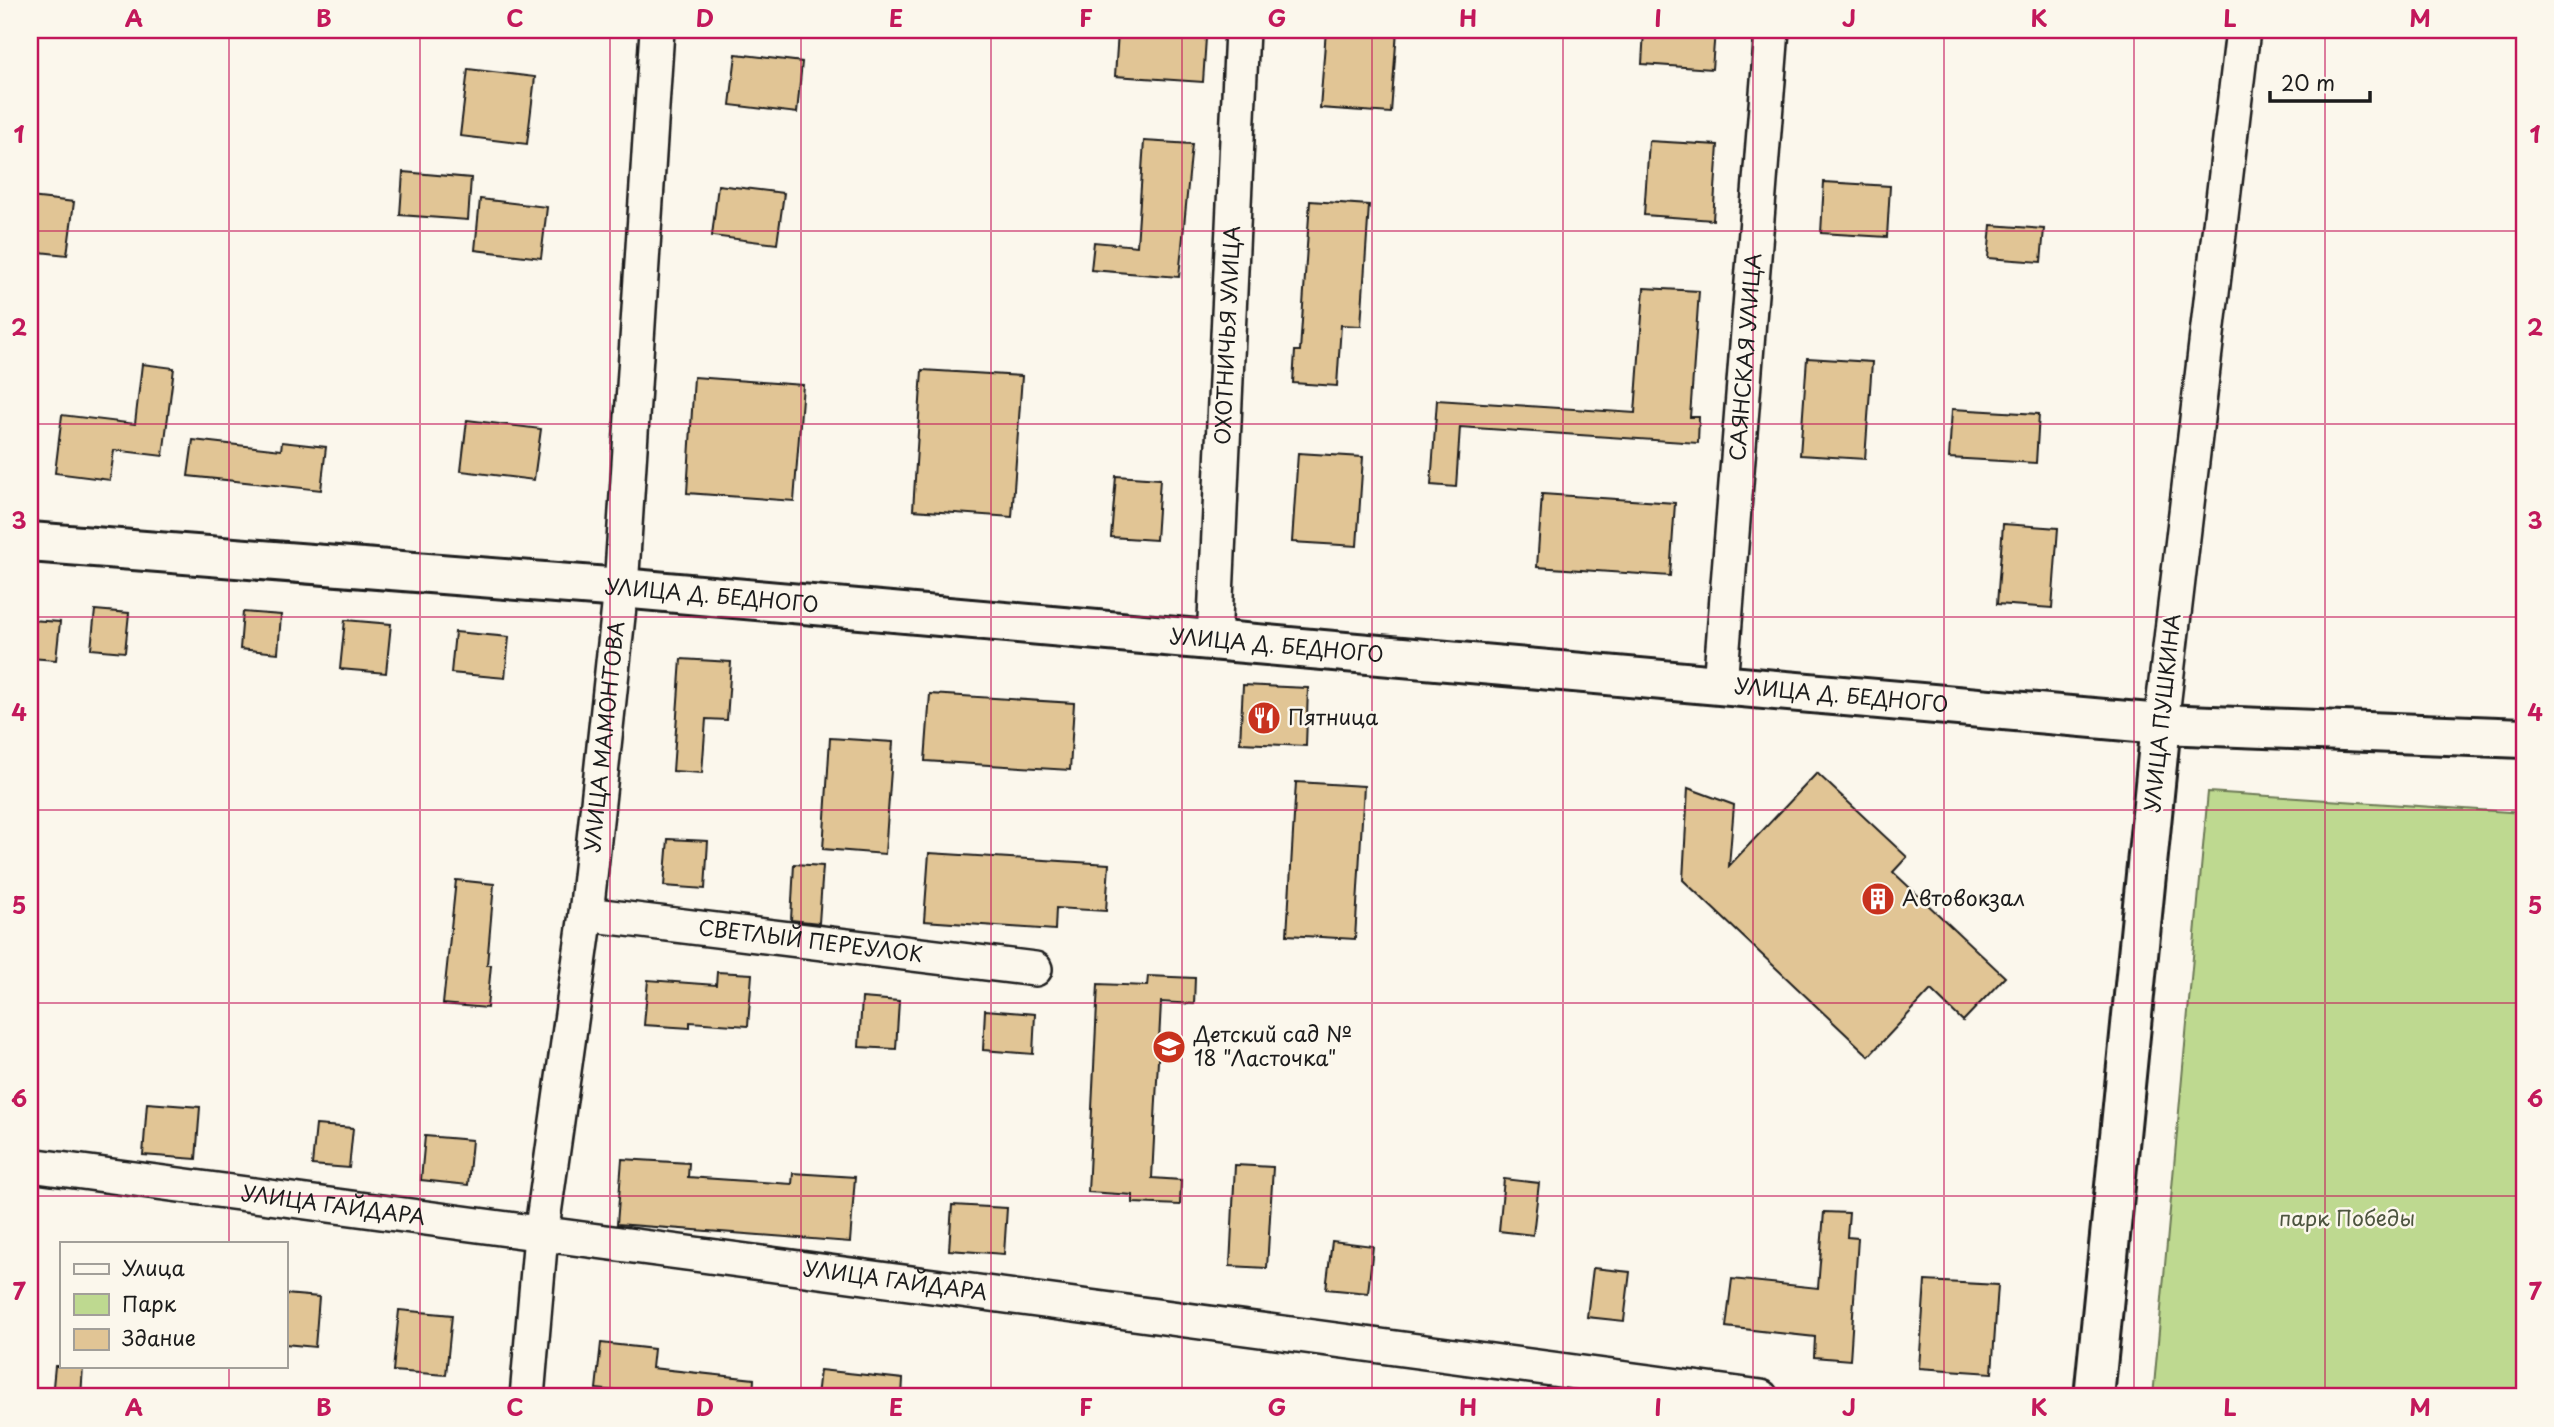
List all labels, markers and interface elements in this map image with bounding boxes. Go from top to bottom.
text: A [125,0,143,35]
text: B [316,0,332,35]
text: C [506,0,524,35]
text: D [696,0,714,35]
text: E [889,0,903,35]
text: F [1079,0,1093,35]
text: G [1268,0,1286,35]
text: H [1459,0,1477,35]
text: I [1654,0,1662,35]
text: J [1842,0,1856,35]
text: K [2031,0,2048,35]
text: L [2223,0,2237,35]
text: M [2409,0,2431,35]
scale bar [2270,60,2370,104]
text: 20 m [2281,66,2335,98]
text: 1 [14,116,25,151]
text: 1 [2530,116,2541,151]
street label: ОХОТНИЧЬЯ УЛИЦА [1205,225,1247,446]
street label: САЯНСКАЯ УЛИЦА [1720,252,1768,462]
text: 2 [11,309,27,344]
text: 2 [2527,309,2543,344]
text: 3 [11,502,27,537]
text: 3 [2527,502,2543,537]
street label: УЛИЦА Д. БЕДНОГО [604,569,820,619]
street label: УЛИЦА ПУШКИНА [2135,612,2187,814]
street label: УЛИЦА МАМОНТОВА [575,619,631,854]
street label: УЛИЦА Д. БЕДНОГО [1169,619,1385,669]
street label: УЛИЦА Д. БЕДНОГО [1733,668,1950,719]
text: 4 [11,694,27,729]
text: 4 [2527,694,2543,729]
restaurant icon: Пятница [1245,699,1283,737]
place label: Пятница [1288,700,1379,732]
building icon: Автовокзал [1859,880,1897,918]
place label: Автовокзал [1902,881,2025,913]
text: 5 [12,887,26,922]
text: 5 [2528,887,2542,922]
street label: СВЕТЛЫЙ ПЕРЕУЛОК [697,910,925,969]
place label: Детский сад № 18 "Ласточка" [1193,1017,1352,1073]
school or university icon: Детский сад № 18 "Ласточка" [1150,1028,1188,1066]
text: 6 [11,1080,27,1115]
text: 6 [2527,1080,2543,1115]
street label: УЛИЦА ГАЙДАРА [240,1176,428,1232]
park label: парк Победы [2279,1201,2415,1233]
legend [60,1242,287,1368]
text: Улица [122,1251,185,1283]
street label: УЛИЦА ГАЙДАРА [802,1251,990,1307]
text: 7 [12,1273,26,1308]
text: 7 [2528,1273,2542,1308]
text: Парк [122,1287,177,1319]
text: Здание [122,1321,196,1353]
text: A [125,1389,143,1424]
text: B [316,1389,332,1424]
text: C [506,1389,524,1424]
text: D [696,1389,714,1424]
text: E [889,1389,903,1424]
text: F [1079,1389,1093,1424]
text: G [1268,1389,1286,1424]
text: H [1459,1389,1477,1424]
text: I [1654,1389,1662,1424]
text: J [1842,1389,1856,1424]
text: K [2031,1389,2048,1424]
text: L [2223,1389,2237,1424]
text: M [2409,1389,2431,1424]

